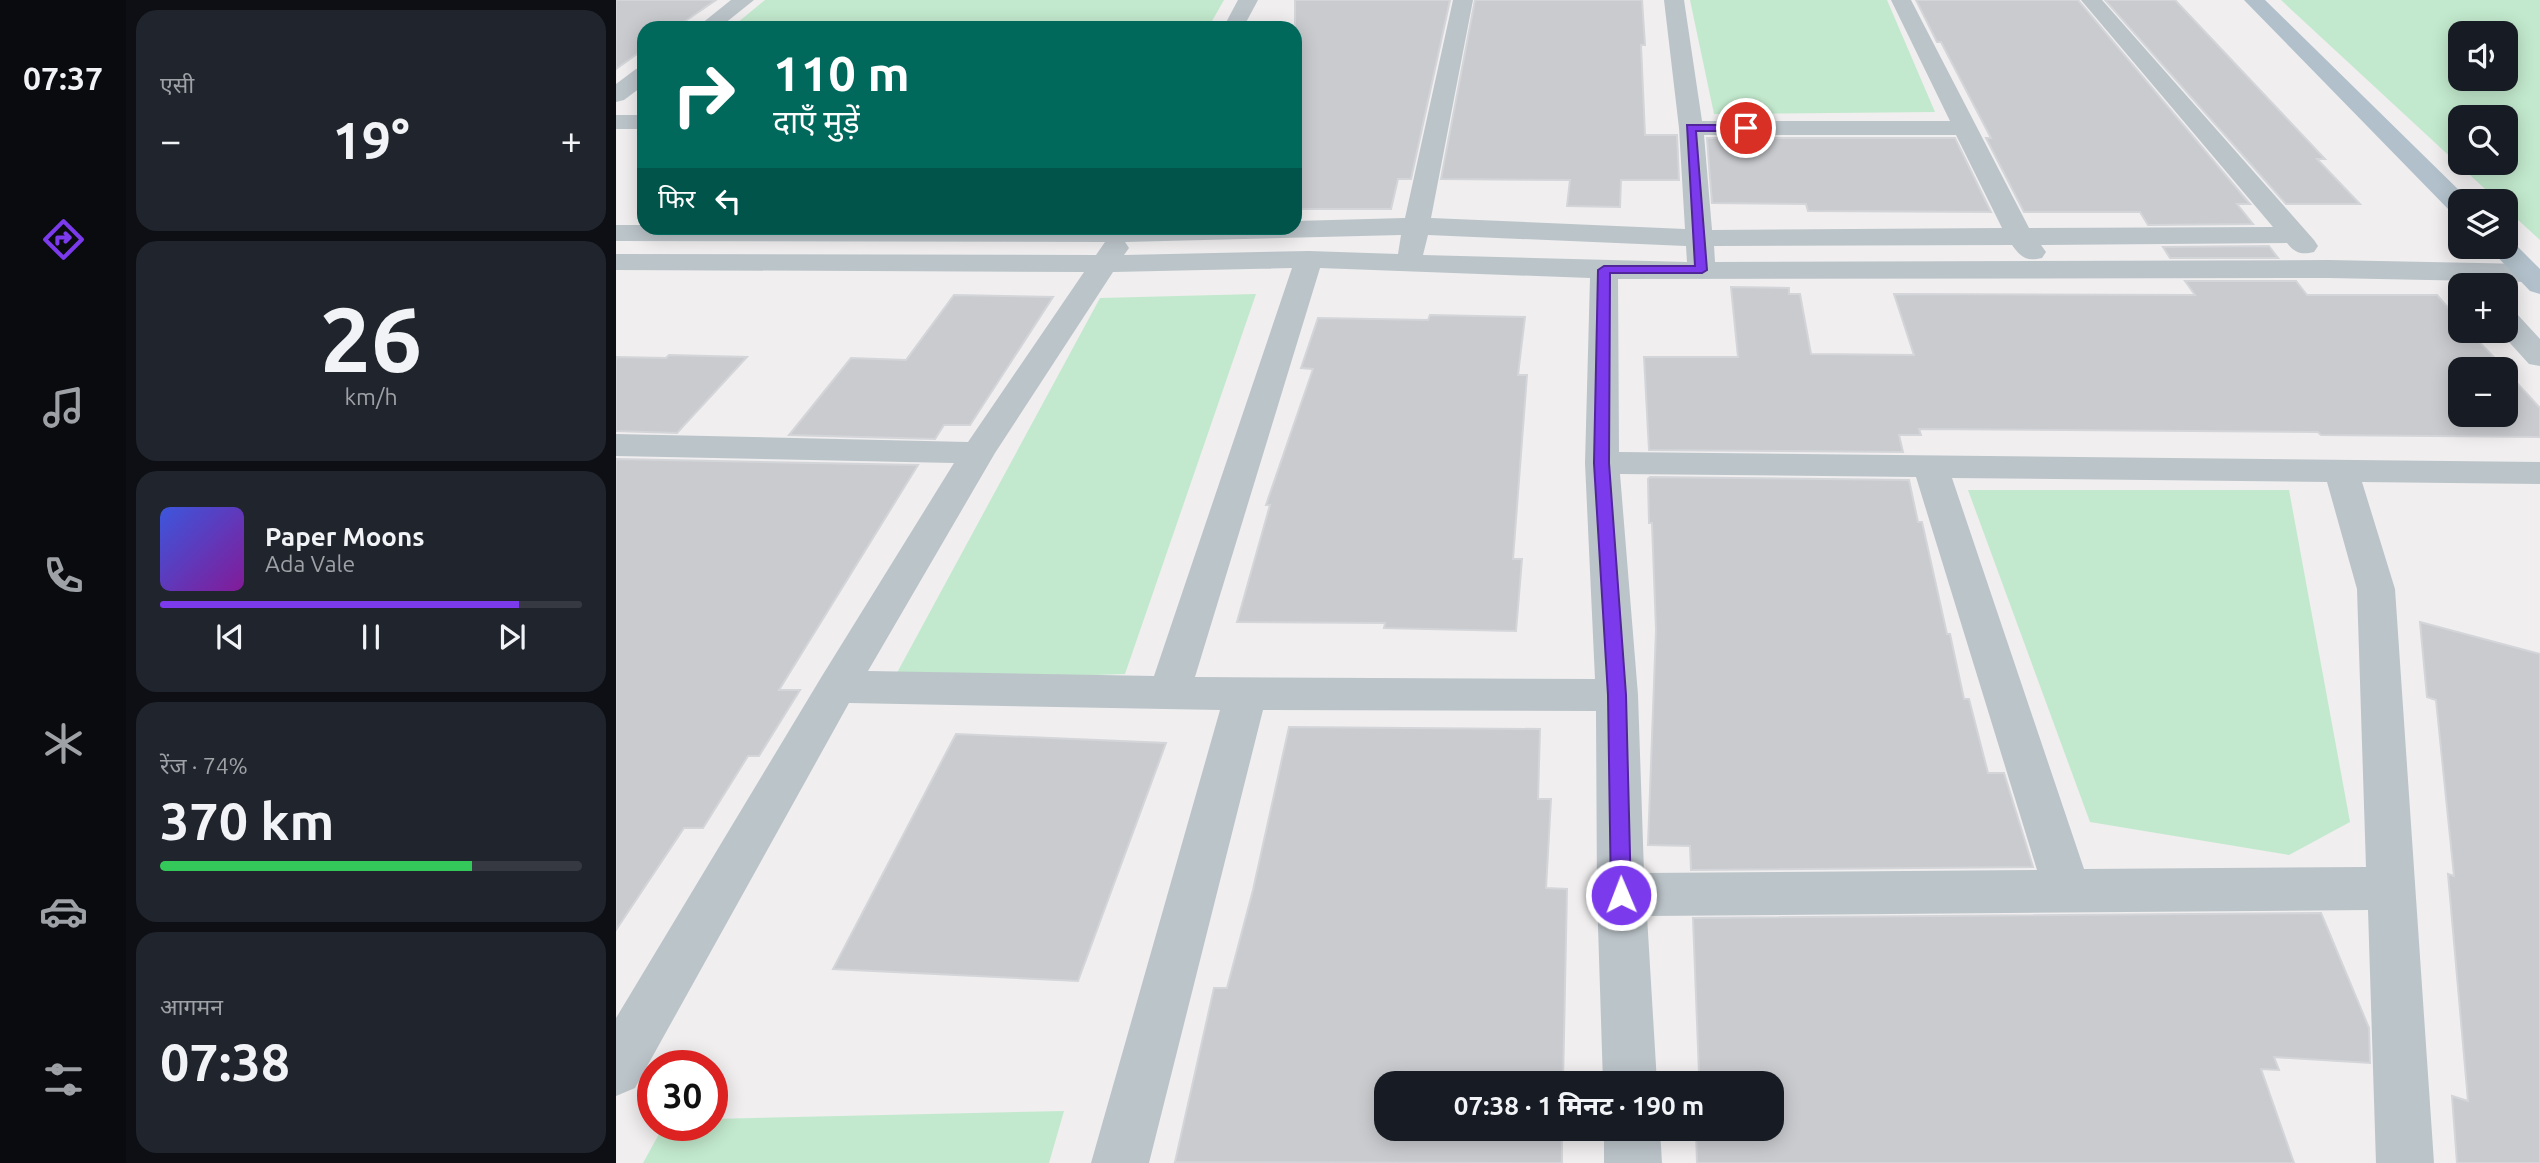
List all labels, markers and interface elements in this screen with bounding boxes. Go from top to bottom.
map controls [2448,21,2518,427]
button: sound [2448,21,2518,91]
text: 110 m [773,45,910,100]
icon: right [658,49,749,140]
text: 07:37 [23,60,103,96]
text: एसी [160,72,194,97]
pin [1716,98,1776,158]
text: दाएँ मुड़ें [773,103,860,139]
button: search [2448,105,2518,175]
icon: arrive [1727,109,1765,147]
text: 19° [332,111,410,169]
text: − [160,119,181,161]
text: + [561,119,582,161]
icon: left [709,182,747,220]
text: फिर [658,184,695,213]
button: layers [2448,189,2518,259]
icon: directions [39,215,88,264]
button: + [2448,273,2518,343]
text: 26 [320,287,422,389]
button: − [2448,357,2518,427]
icon: music [39,383,88,432]
text: km/h [344,384,398,409]
text: Paper Moons [265,522,424,551]
icon: phone [39,551,88,600]
text: Ada Vale [265,551,355,576]
icon: previous [211,618,249,656]
icon: pause [352,618,390,656]
icon: next [493,618,531,656]
icon: climate [39,719,88,768]
text: रेंज · 74% [160,753,248,778]
text: 370 km [160,792,334,850]
position arrow [1584,858,1658,932]
icon: car [39,887,88,936]
text: आगमन [160,994,223,1019]
text: 07:38 [160,1033,290,1091]
speed limit sign: 30 [637,1050,728,1141]
icon: filters [39,1055,88,1104]
text: 07:38 · 1 मिनट · 190 m [1454,1091,1704,1120]

